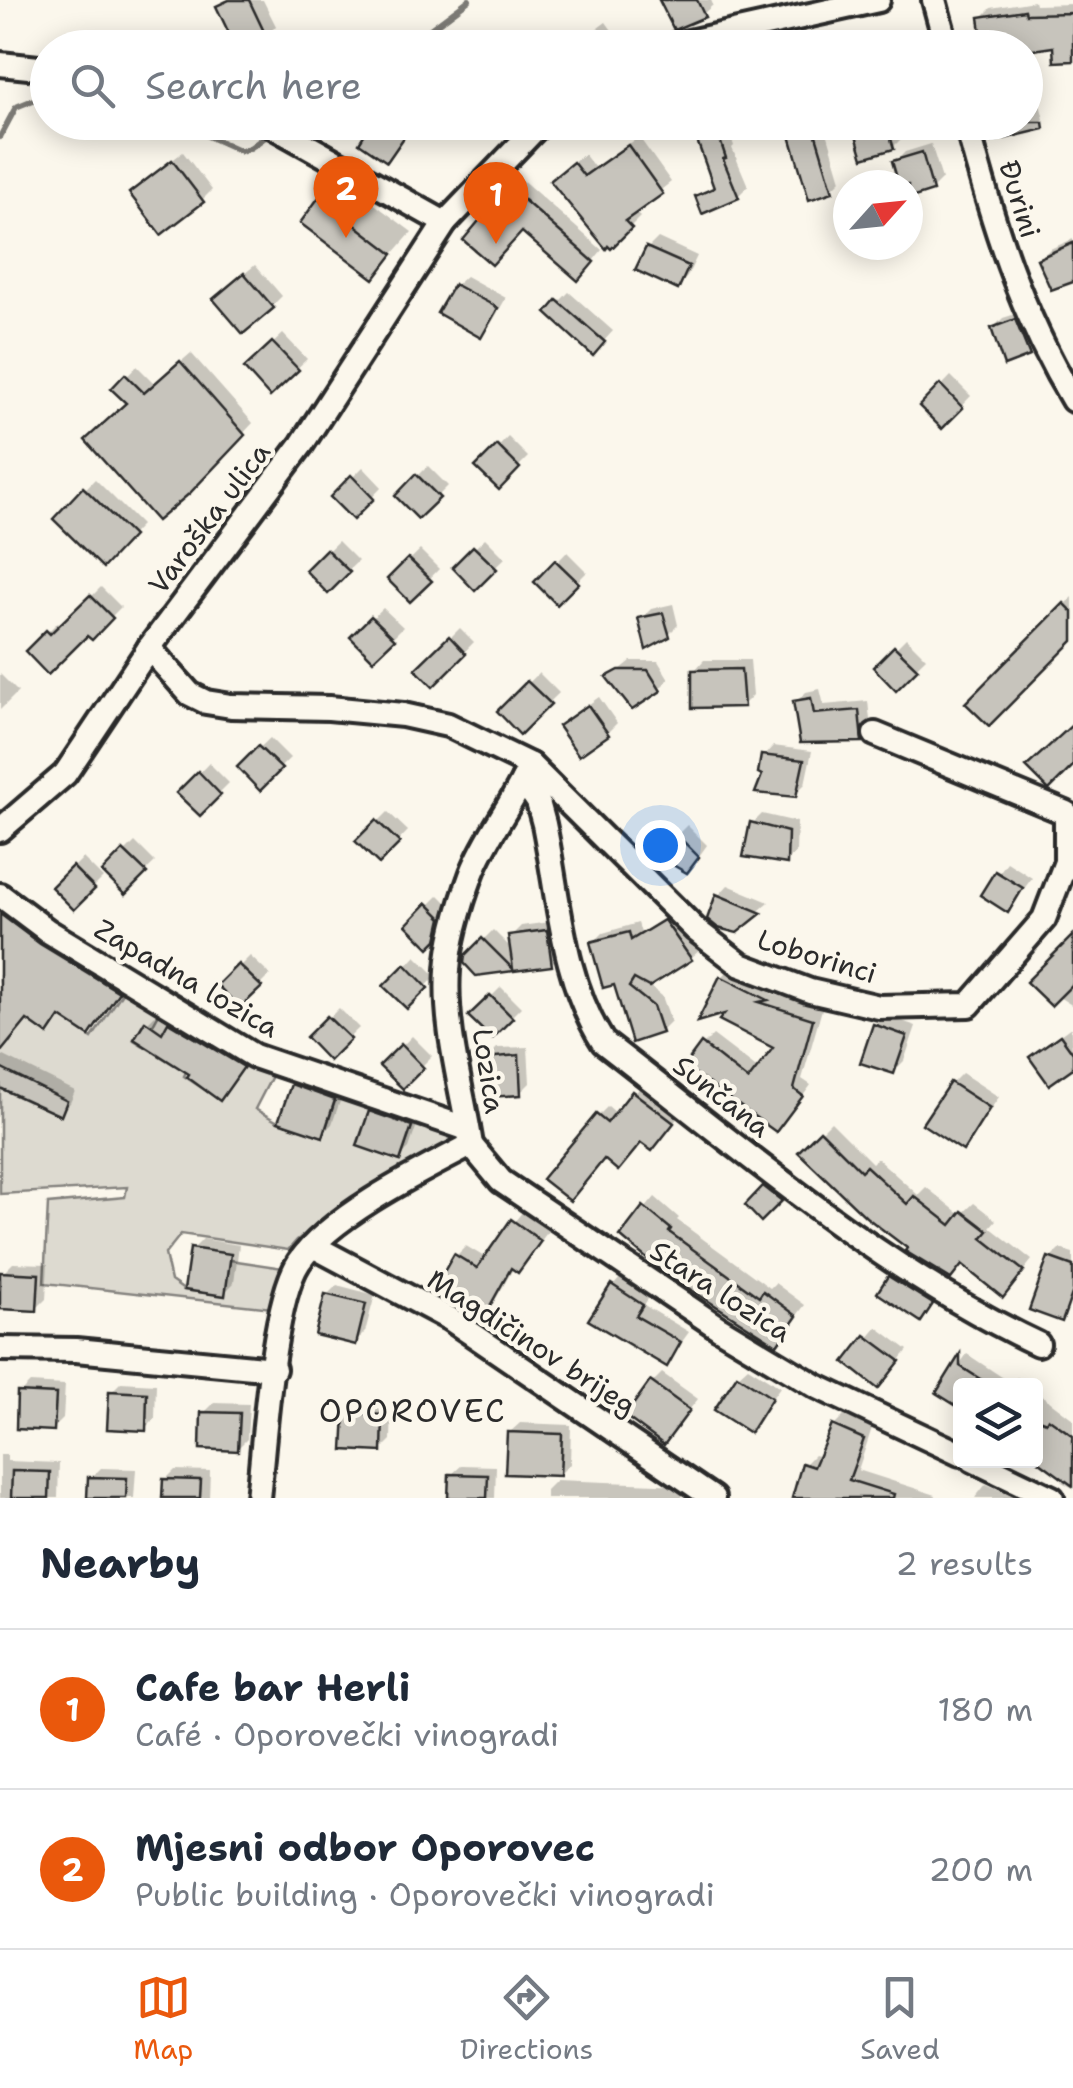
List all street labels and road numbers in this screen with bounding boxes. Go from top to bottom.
street label: Đurini [990,155,1050,243]
street label: Varoška ulica [139,434,279,602]
street label: Zapadna lozica [88,910,286,1046]
street label: Loborinci [753,920,881,992]
street label: Lozica [464,1026,514,1116]
street label: Sunčana [666,1046,778,1146]
street label: Stara lozica [643,1231,799,1351]
street label: Magdičinov brijeg [420,1260,644,1424]

